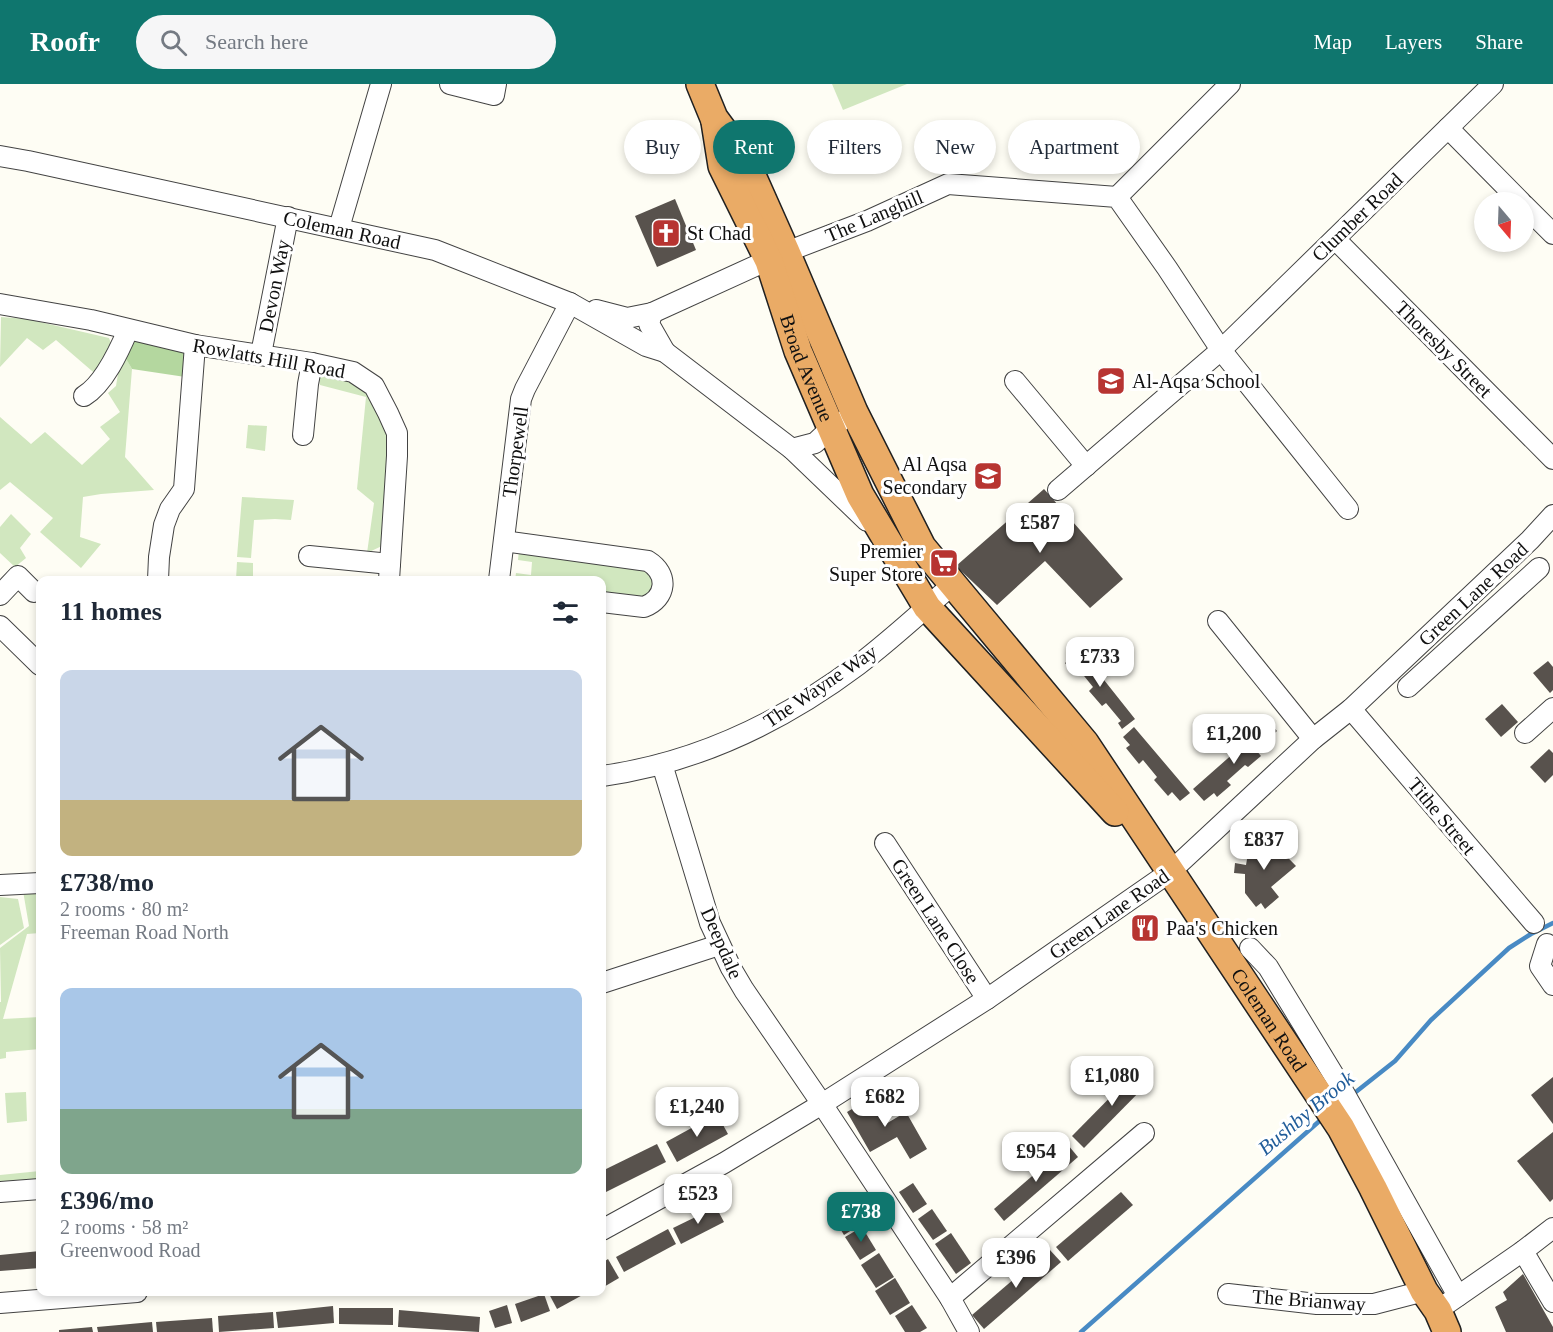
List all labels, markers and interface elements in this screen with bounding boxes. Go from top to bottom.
search box [136,15,556,69]
text: Roofr [30,26,100,57]
icon: search [157,26,190,59]
text: Search here [205,29,308,54]
text: Map [1314,30,1352,54]
text: Layers [1385,30,1442,54]
text: Share [1475,30,1523,54]
chip: Buy [624,120,701,174]
chip: Rent [713,120,795,174]
chip: Filters [807,120,902,174]
chip: New [914,120,996,174]
chip: Apartment [1008,120,1140,174]
street label: Clumber Road [1307,168,1407,266]
street label: The Langhill [822,185,927,247]
north arrow [1474,192,1534,252]
map controls [1474,192,1534,252]
street label: Coleman Road [281,206,403,253]
church icon: St Chad [650,217,682,249]
place label: St Chad [687,222,751,244]
street label: Devon Way [254,238,295,334]
street label: Thoresby Street [1391,296,1497,403]
street label: Broad Avenue [776,312,838,425]
street label: Rowlatts Hill Road [191,334,347,382]
school or university icon: Al-Aqsa School [1095,365,1127,397]
place label: Al-Aqsa School [1132,370,1261,393]
street label: Thorpewell [498,404,533,499]
place label: Al Aqsa Secondary [883,453,967,499]
school or university icon: Al Aqsa Secondary [972,460,1004,492]
pin: £587 [1004,503,1076,554]
text: £587 [1020,511,1060,533]
street label: Green Lane Road [1414,538,1532,650]
place label: Premier Super Store [829,540,923,586]
supermarket icon: Premier Super Store [928,547,960,579]
icon: filters [549,596,582,629]
text: 11 homes [60,597,162,626]
pin: £733 [1064,637,1136,688]
street label: The Wayne Way [759,640,881,733]
text: £733 [1080,645,1120,667]
icon: home [267,709,375,817]
pin: £1,200 [1185,714,1283,765]
text: £1,200 [1207,722,1262,744]
street label: Tithe Street [1404,773,1481,859]
pin: £837 [1228,820,1300,871]
text: £837 [1244,828,1284,850]
street label: Green Lane Close [887,854,985,988]
street label: Green Lane Road [1045,865,1173,963]
text: £738/mo [60,868,154,897]
text: 2 rooms · 80 m² [60,898,188,920]
street label: Deepdale [696,904,747,982]
restaurant icon: Paa's Chicken [1129,912,1161,944]
place label: Paa's Chicken [1166,917,1278,939]
text: Freeman Road North [60,921,229,943]
street label: Coleman Road [1227,964,1311,1076]
icon: home [267,1027,375,1135]
pin: £1,080 [1063,1056,1161,1107]
text: £1,080 [1085,1064,1140,1086]
water label: Bushby Brook [1253,1066,1359,1160]
pin: £682 [849,1077,921,1128]
text: £682 [865,1085,905,1107]
pin: £1,240 [648,1087,746,1138]
text: £1,240 [670,1095,725,1117]
pin: £954 [1000,1132,1072,1183]
text: £954 [1016,1140,1056,1162]
pin: £523 [662,1174,734,1225]
text: £523 [678,1182,718,1204]
text: £396/mo [60,1186,154,1215]
pin: £738 [825,1192,897,1243]
text: £738 [841,1200,881,1222]
text: 2 rooms · 58 m² [60,1216,188,1238]
pin: £396 [980,1238,1052,1289]
text: Greenwood Road [60,1239,201,1261]
text: £396 [996,1246,1036,1268]
street label: The Brianway [1251,1285,1367,1316]

